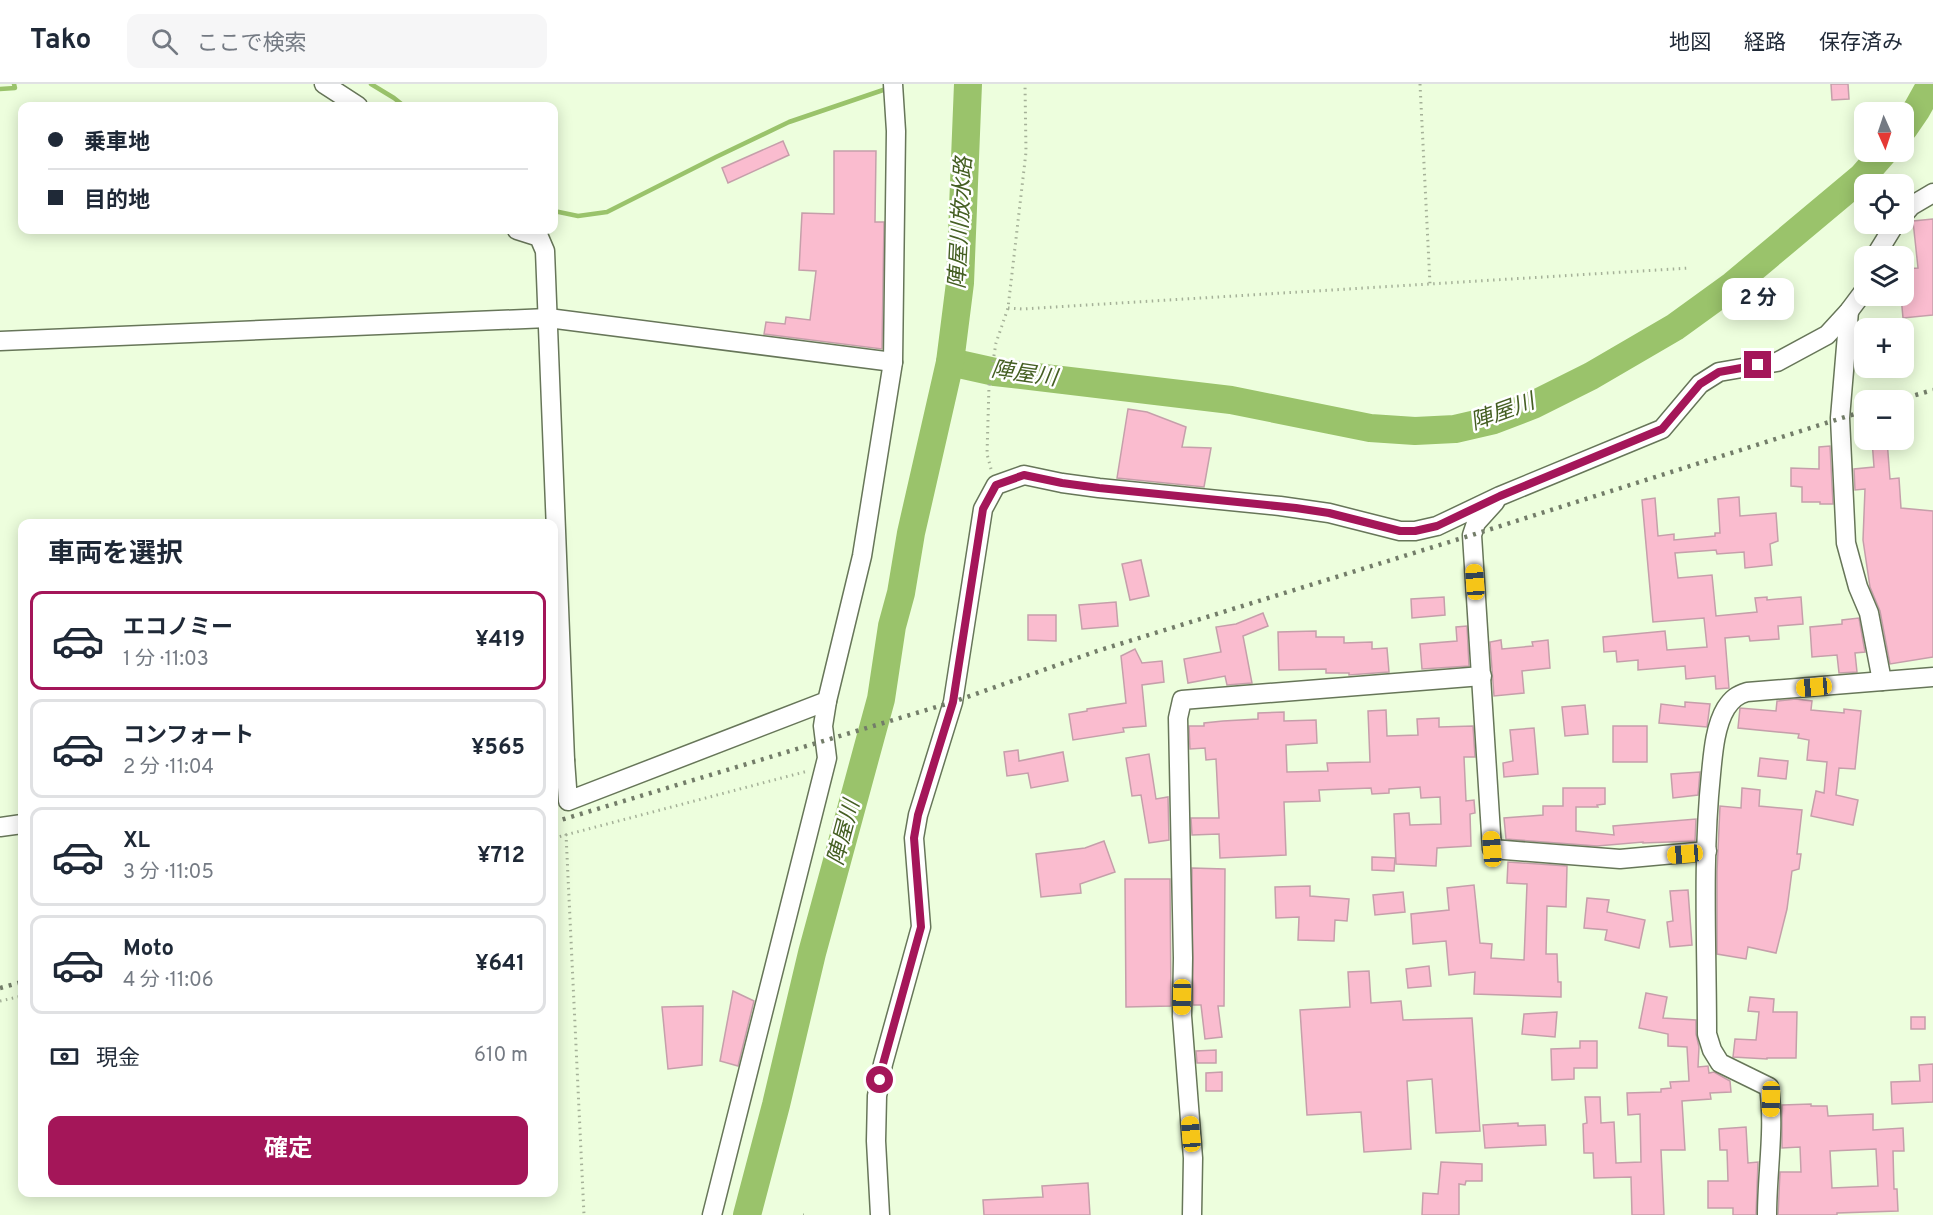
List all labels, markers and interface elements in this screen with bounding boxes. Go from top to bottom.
search box [127,14,547,68]
text: Tako [30,23,91,59]
icon: search [148,25,181,58]
text: 地図 [1669,30,1711,57]
text: 経路 [1744,30,1786,57]
text: 保存済み [1819,30,1903,57]
text: ここで検索 [196,31,307,58]
north arrow [1854,102,1914,162]
map controls [1854,102,1914,450]
text: 乗車地 [84,130,150,157]
water label: 陣屋川放水路 [945,154,979,290]
button: locate [1854,174,1914,234]
text: 目的地 [84,188,150,215]
button: layers [1854,246,1914,306]
callout: 2 分 [1722,278,1794,320]
text: 2 分 [1739,286,1777,312]
button: + [1854,318,1914,378]
route end [1744,351,1771,378]
water label: 陣屋川 [989,357,1061,393]
water label: 陣屋川 [1467,388,1540,437]
button: − [1854,390,1914,450]
text: 車両を選択 [48,538,183,572]
car [1465,563,1485,601]
icon: car [51,614,105,668]
text: エコノミー [123,615,233,642]
text: ¥419 [475,627,525,654]
text: 1 分 · 11:03 [123,647,209,673]
car [1795,676,1833,698]
icon: car [51,722,105,776]
text: コンフォート [123,723,254,750]
text: ¥565 [471,735,525,762]
text: 2 分 · 11:04 [123,755,214,781]
water label: 陣屋川 [823,796,867,868]
text: XL [123,828,150,855]
icon: car [51,830,105,884]
car [1482,830,1502,868]
text: ¥712 [477,843,525,870]
car [1666,843,1704,865]
text: 3 分 · 11:05 [123,860,214,886]
text: Moto [123,936,174,963]
icon: car [51,938,105,992]
text: ¥641 [475,951,525,978]
text: 4 分 · 11:06 [123,968,214,994]
car [1173,979,1191,1015]
icon: cash [48,1040,81,1073]
text: 610 m [474,1043,528,1069]
text: 現金 [96,1046,140,1073]
route start [866,1066,893,1093]
car [1762,1081,1780,1117]
car [1180,1115,1202,1153]
button: 確定 [48,1116,528,1185]

